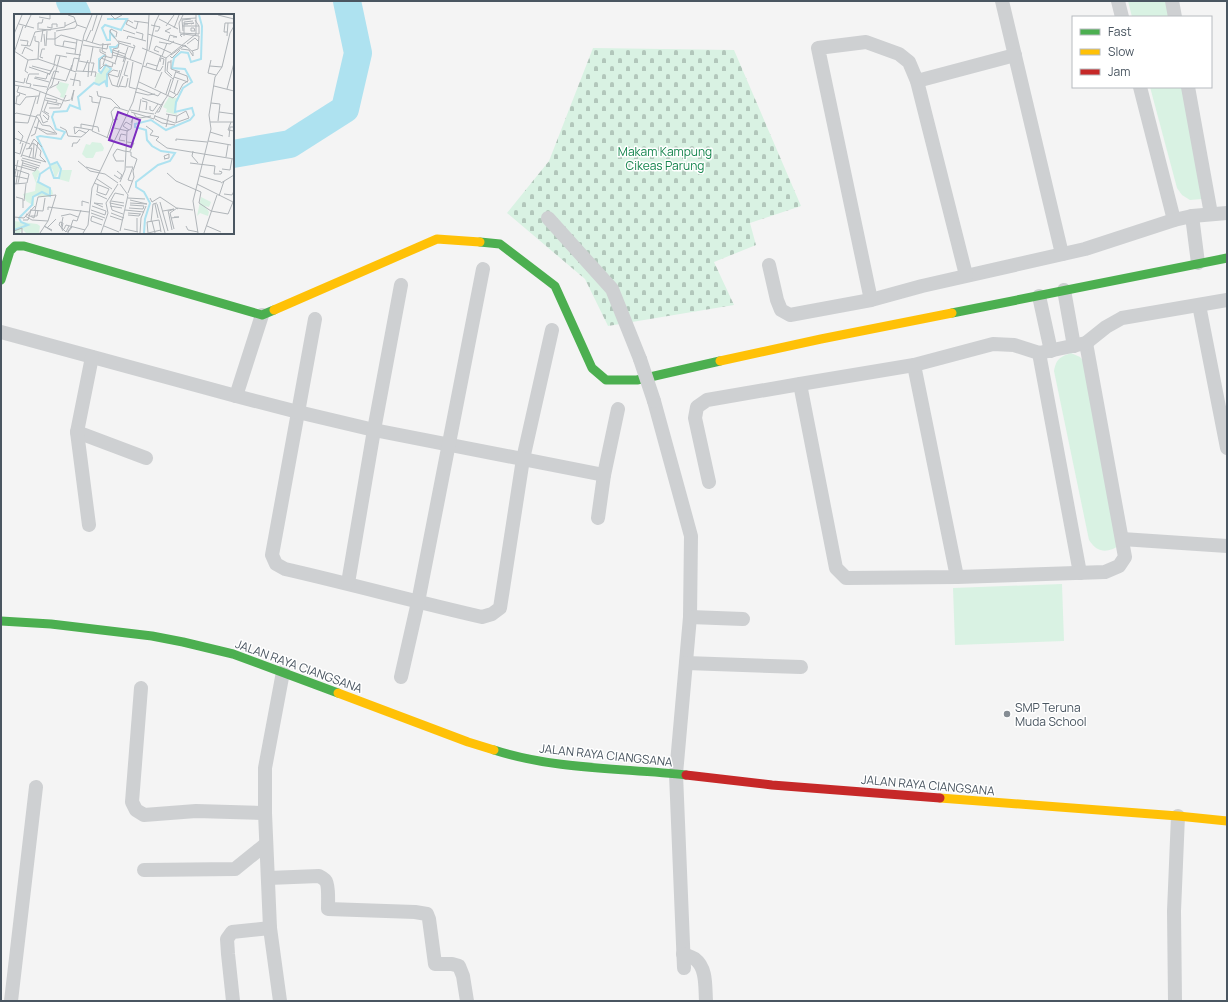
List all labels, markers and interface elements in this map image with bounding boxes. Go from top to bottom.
inset map [14,14,234,234]
legend [1072,16,1212,88]
text: Fast [1108,23,1132,40]
text: Slow [1108,43,1134,60]
text: Jam [1108,63,1130,80]
park label: Makam Kampung Cikeas Parung [618,143,712,174]
street label: JALAN RAYA CIANGSANA [233,635,365,697]
place label: SMP Teruna Muda School [1015,699,1087,730]
marker: SMP Teruna Muda School [1002,709,1012,719]
street label: JALAN RAYA CIANGSANA [538,740,674,770]
street label: JALAN RAYA CIANGSANA [860,771,996,799]

